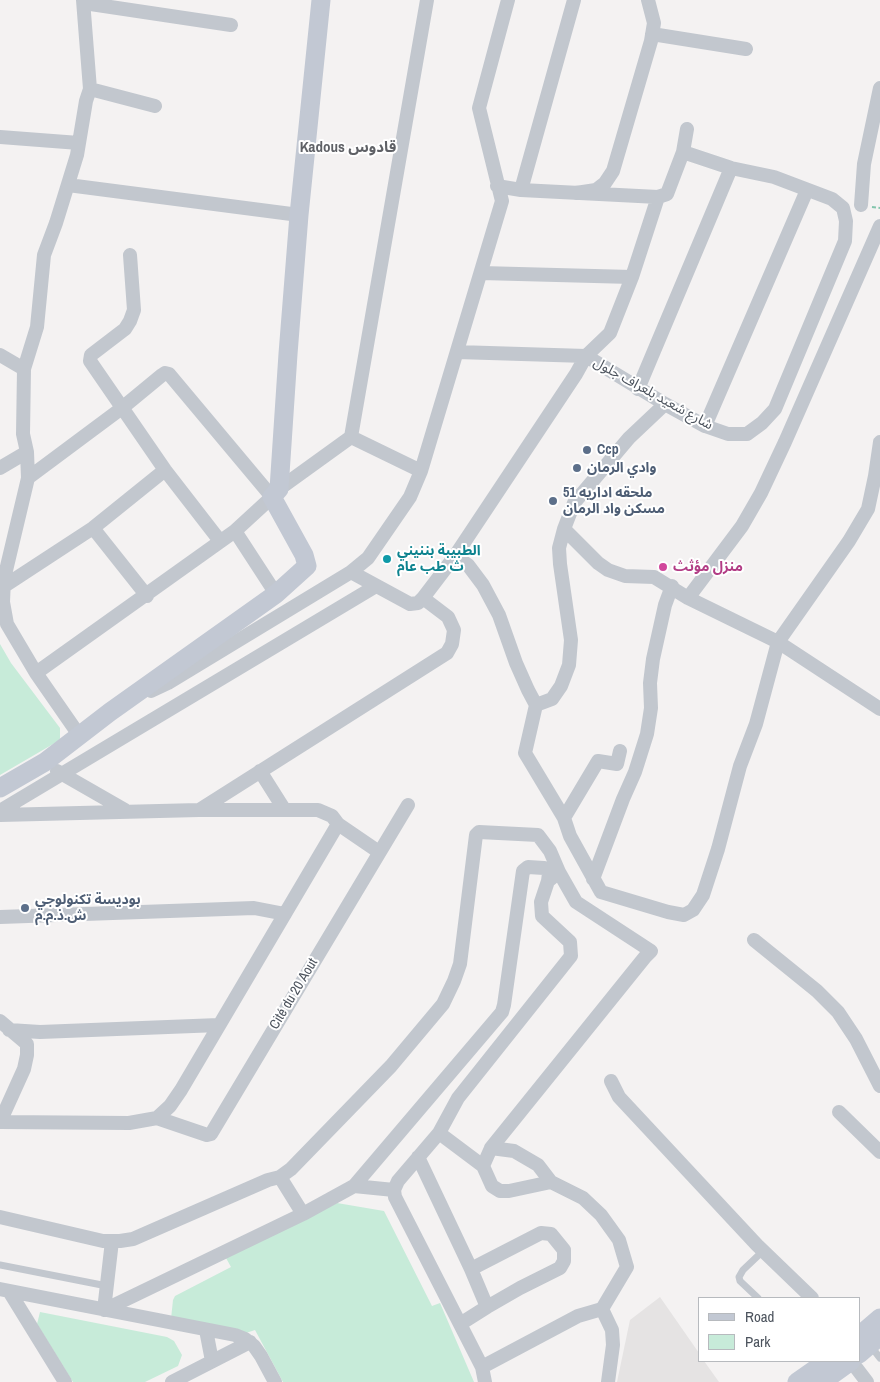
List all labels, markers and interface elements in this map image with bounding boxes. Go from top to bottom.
district label: Kadous قادوس [300,139,396,157]
street label: شارع شعيد بلعراف جلول [590,354,716,434]
place label: Ccp [597,442,619,458]
marker: Ccp [581,444,593,456]
place label: وادي الرمان [587,460,656,476]
marker: وادي الرمان [571,462,583,474]
place label: ملحقه اداريه 51 مسكن واد الرمان [563,485,665,518]
marker: ملحقه اداريه 51 مسكن واد الرمان [547,495,559,507]
place label: الطبيبة بننيني ث طب عام [397,543,481,576]
marker: الطبيبة بننيني ث طب عام [381,553,393,565]
place label: منزل مؤثث [673,559,743,575]
marker: منزل مؤثث [657,561,669,573]
place label: بوديسة تكنولوجي ش.ذ.م.م [35,892,141,924]
marker: بوديسة تكنولوجي ش.ذ.م.م [19,902,31,914]
street label: Cité du 20 Aout [266,955,322,1033]
legend [698,1297,860,1362]
text: Road [745,1306,774,1327]
text: Park [745,1331,770,1352]

